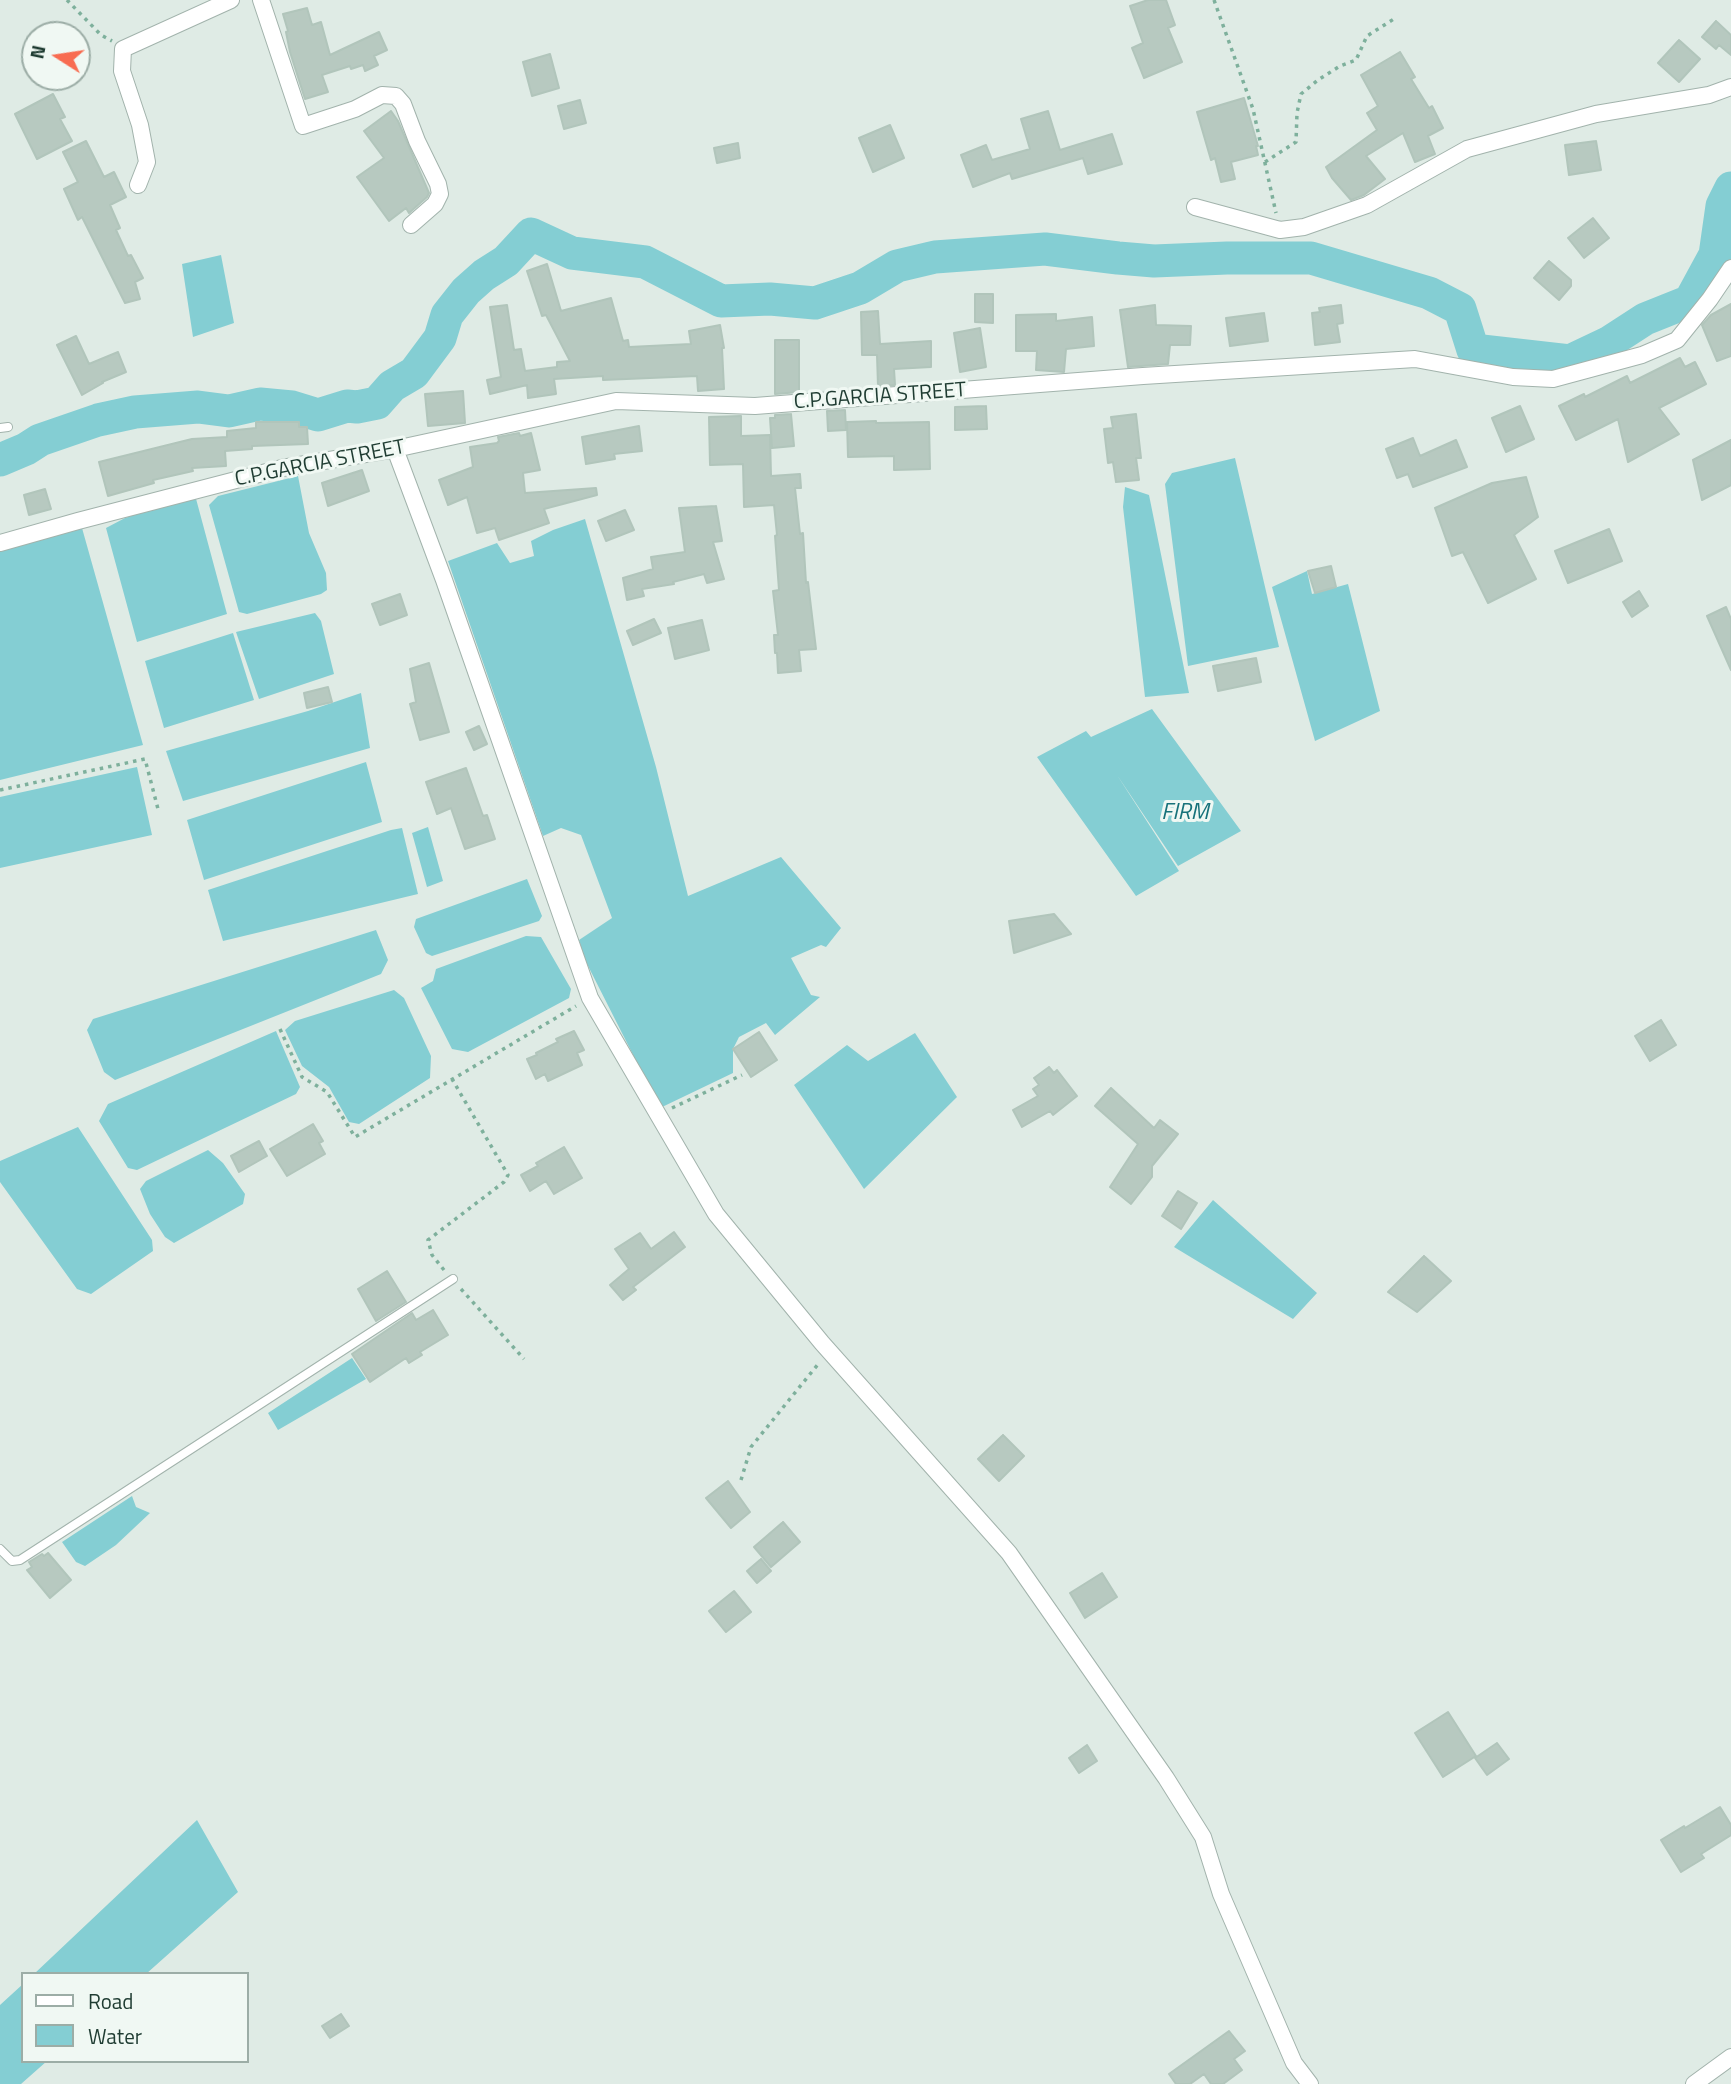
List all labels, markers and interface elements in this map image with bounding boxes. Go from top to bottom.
north arrow [21,21,91,91]
text: N [21,42,52,61]
street label: C.P.GARCIA STREET [793,378,967,416]
street label: C.P.GARCIA STREET [233,435,407,493]
water label: FIRM [1161,799,1209,827]
legend [21,1972,248,2063]
text: Road [88,1985,133,2017]
text: Water [88,2020,142,2052]

